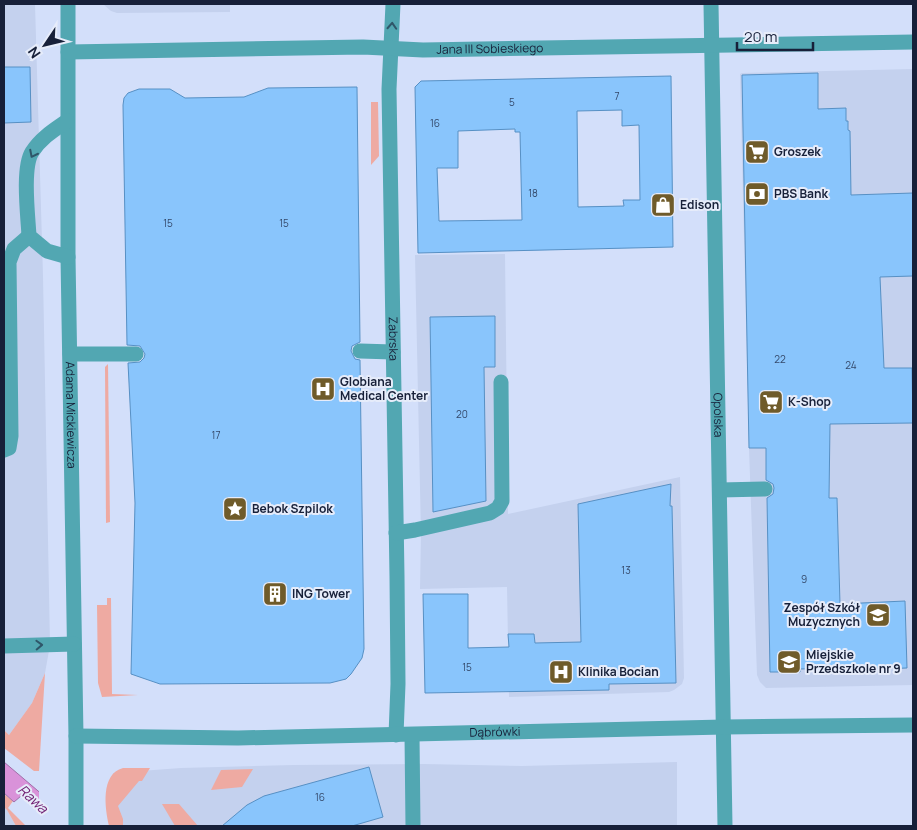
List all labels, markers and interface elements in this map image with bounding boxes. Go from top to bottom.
north arrow [20,20,70,70]
scale bar [737,20,813,52]
one-way arrow [387,22,398,30]
text: 20 m [744,26,777,47]
street label: Jana III Sobieskiego [436,39,544,58]
text: N [23,43,45,62]
house number: 7 [614,89,620,103]
house number: 5 [509,95,515,109]
house number: 16 [430,116,440,130]
supermarket icon: Groszek [744,139,770,165]
place label: Groszek [774,143,821,160]
one-way arrow [29,149,39,158]
bank icon: PBS Bank [744,181,770,207]
place label: PBS Bank [774,185,829,202]
house number: 18 [528,186,538,200]
shop icon: Edison [650,192,676,218]
place label: Edison [680,196,719,213]
house number: 15 [163,216,173,230]
house number: 15 [279,216,289,230]
street label: Zabrska [385,317,402,361]
house number: 22 [774,352,786,366]
house number: 24 [845,358,857,372]
street label: Adama Mickiewicza [62,361,81,469]
place label: Globiana Medical Center [340,373,428,404]
hospital icon: Globiana Medical Center [310,376,336,402]
supermarket icon: K-Shop [758,389,784,415]
street label: Opolska [710,392,727,437]
place label: K-Shop [788,393,831,410]
house number: 20 [456,407,468,421]
house number: 17 [212,428,220,442]
place icon: Bebok Szpilok [222,496,248,522]
place label: Bebok Szpilok [252,500,333,517]
house number: 13 [621,563,631,577]
house number: 9 [801,572,807,586]
building icon: ING Tower [262,581,288,607]
place label: ING Tower [292,585,350,602]
place label: Zespół Szkół Muzycznych [783,599,860,630]
school or university icon: Zespół Szkół Muzycznych [865,602,891,628]
one-way arrow [35,640,43,651]
place label: Miejskie Przedszkole nr 9 [806,646,901,677]
school or university icon: Miejskie Przedszkole nr 9 [776,649,802,675]
hospital icon: Klinika Bocian [548,659,574,685]
house number: 15 [462,660,472,674]
place label: Klinika Bocian [578,663,659,680]
street label: Dąbrówki [469,723,521,741]
water label: Rawa [14,780,53,818]
house number: 16 [315,790,325,804]

